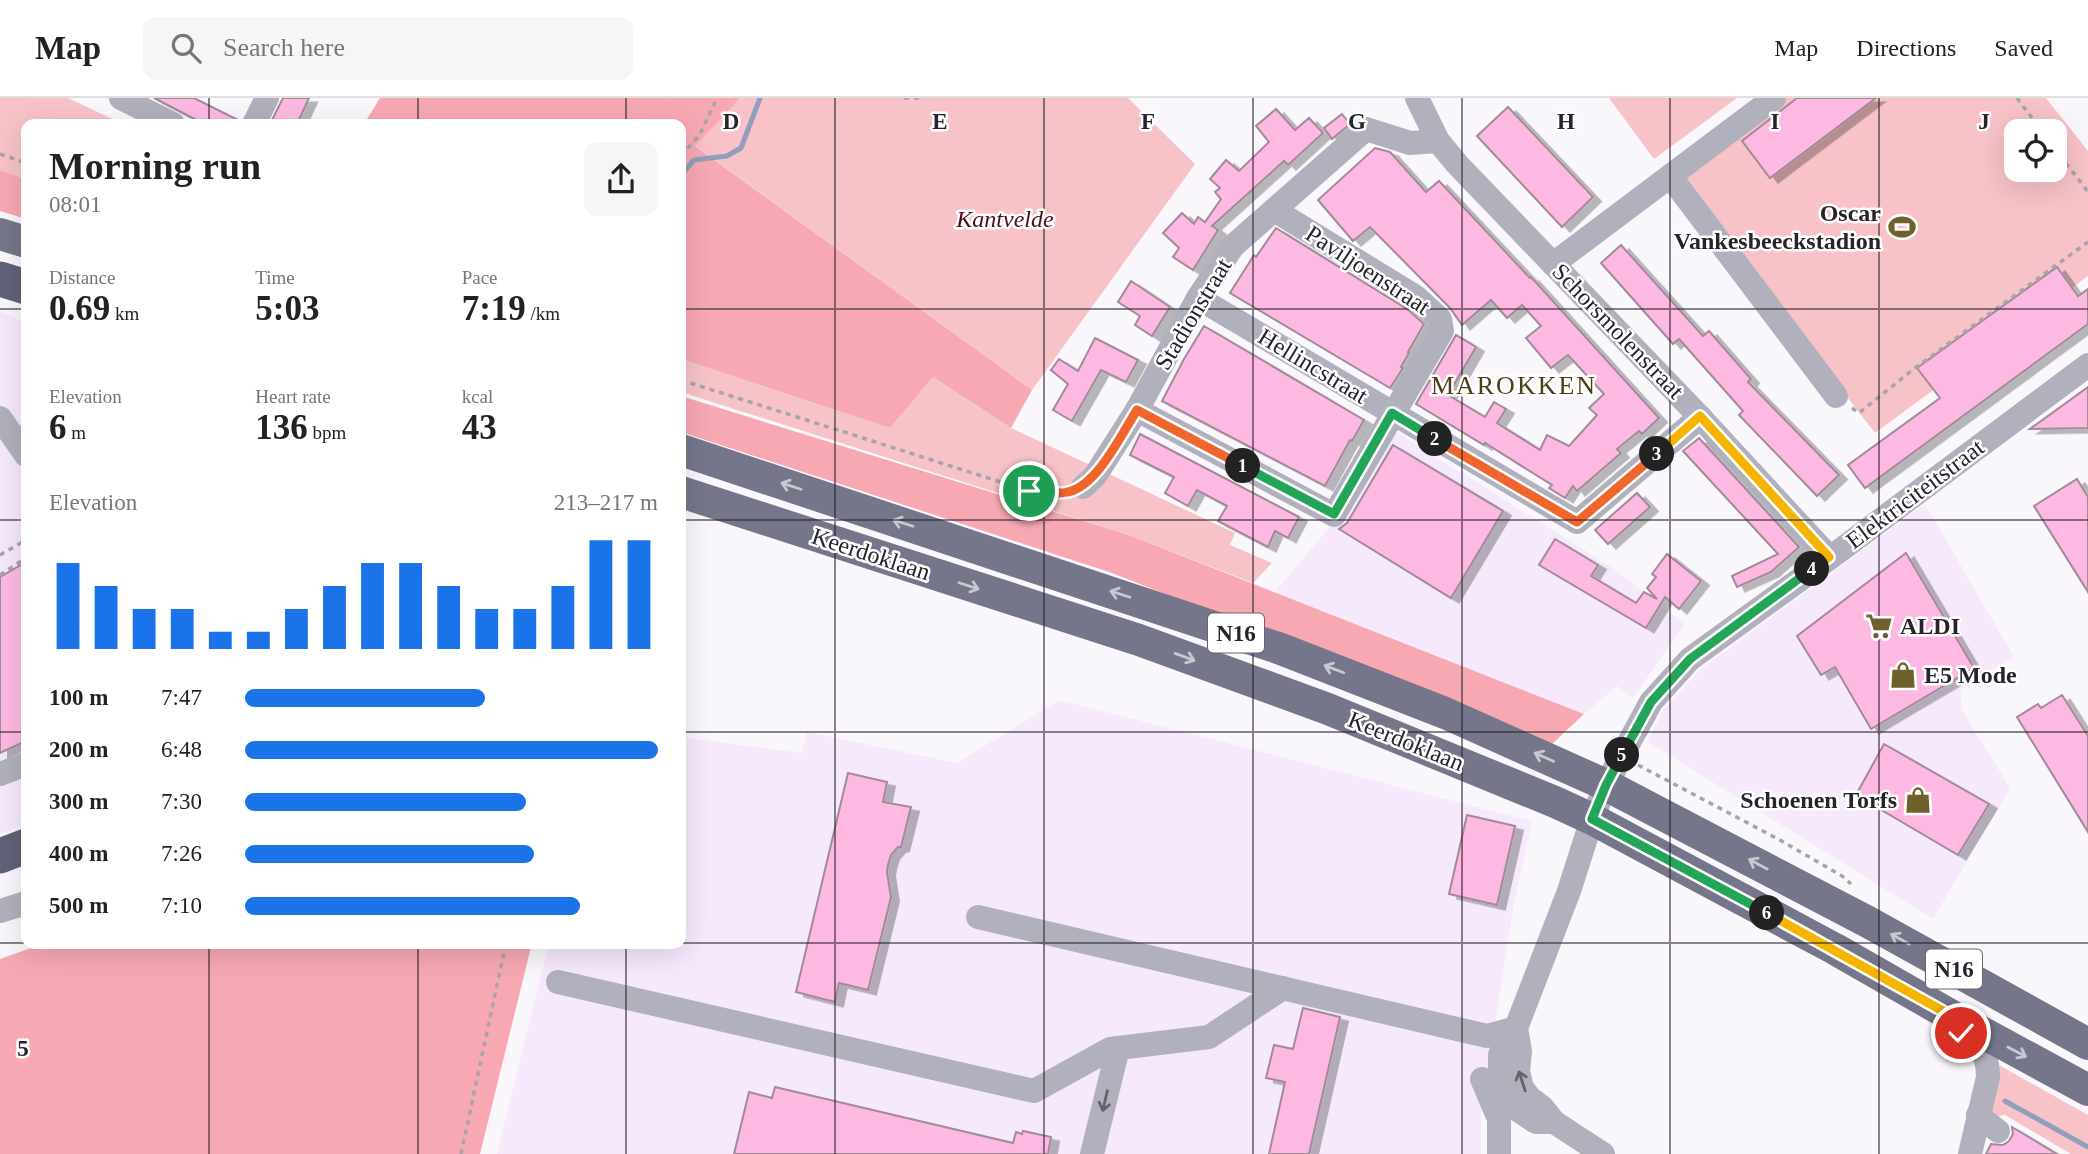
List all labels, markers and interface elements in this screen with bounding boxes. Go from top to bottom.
search box [143,17,633,80]
icon: search [167,29,205,67]
text: Map [35,30,101,66]
text: Search here [223,33,345,62]
text: Map [1774,35,1818,61]
text: Directions [1856,35,1956,61]
text: Saved [1994,35,2053,61]
text: D [723,109,739,134]
text: E [932,109,948,134]
text: F [1141,109,1155,134]
text: G [1348,109,1366,134]
text: H [1557,109,1575,134]
text: I [1771,109,1780,134]
text: J [1978,109,1990,134]
map controls [2004,119,2067,182]
button: locate [2004,119,2067,182]
button: share [584,142,658,216]
text: Morning run [49,145,261,187]
text: 08:01 [49,192,101,217]
place label: Oscar Vankesbeeckstadion [1674,200,1881,254]
park label: Kantvelde [955,206,1054,232]
sports icon: Oscar Vankesbeeckstadion [1887,212,1917,242]
street label: Paviljoenstraat [1301,220,1435,320]
street label: Stadionstraat [1150,253,1237,374]
street label: Schorsmolenstraat [1547,258,1689,404]
text: Distance [49,267,115,288]
text: Time [255,267,295,288]
text: Pace [462,267,498,288]
text: 0.69 [49,289,110,328]
text: 5:03 [255,289,319,328]
text: 7:19 [462,289,526,328]
text: km [110,303,139,324]
text: /km [526,303,560,324]
street label: Hellincstraat [1254,323,1373,409]
district label: MAROKKEN [1431,371,1597,400]
text: Elevation [49,386,122,407]
text: Heart rate [255,386,331,407]
text: kcal [462,386,493,407]
text: 6 [49,408,67,447]
text: 136 [255,408,308,447]
text: 43 [462,408,497,447]
text: m [67,422,86,443]
text: bpm [308,422,346,443]
pin: 2 [1418,422,1452,456]
text: 2 [1430,428,1439,449]
street label: Elektriciteitstraat [1841,434,1989,554]
pin: 3 [1640,436,1674,472]
text: 3 [1652,443,1661,464]
pin: 1 [1226,448,1260,484]
text: 1 [1238,455,1247,476]
pin [999,461,1059,521]
icon: arrive [1010,472,1048,510]
one-way arrow [781,479,803,491]
text: Elevation [49,490,137,515]
text: 213–217 m [554,490,658,515]
one-way arrow [893,516,915,528]
street label: Keerdoklaan [809,523,933,585]
pin: 4 [1794,552,1829,587]
text: 4 [1807,558,1816,579]
one-way arrow [957,580,979,593]
one-way arrow [1109,586,1131,599]
supermarket icon: ALDI [1864,611,1894,641]
place label: ALDI [1900,613,1960,639]
road number: N16 [1208,614,1264,652]
one-way arrow [1173,652,1195,664]
shop icon: E5 Mode [1888,660,1918,690]
one-way arrow [1324,662,1345,675]
place label: E5 Mode [1924,662,2017,688]
text: 100 m [49,685,108,710]
text: 7:47 [161,685,202,710]
street label: Keerdoklaan [1344,706,1468,776]
text: 200 m [49,737,108,762]
text: 6:48 [161,737,202,762]
pin: 5 [1604,738,1640,772]
text: 5 [1617,744,1626,765]
one-way arrow [1534,750,1555,763]
shop icon: Schoenen Torfs [1903,785,1933,815]
place label: Schoenen Torfs [1740,787,1897,813]
text: 300 m [49,789,108,814]
text: 7:30 [161,789,202,814]
text: 400 m [49,841,108,866]
text: 7:26 [161,841,202,866]
one-way arrow [1748,857,1769,870]
text: 500 m [49,893,108,918]
text: 7:10 [161,893,202,918]
pin: 6 [1750,896,1784,930]
text: 6 [1762,902,1771,923]
one-way arrow [1890,932,1910,946]
road number: N16 [1926,950,1982,988]
pin [1931,1003,1991,1063]
icon: check [1942,1014,1980,1052]
text: 5 [17,1036,29,1061]
one-way arrow [2007,1045,2027,1059]
one-way arrow [1514,1070,1527,1092]
one-way arrow [1098,1089,1111,1112]

